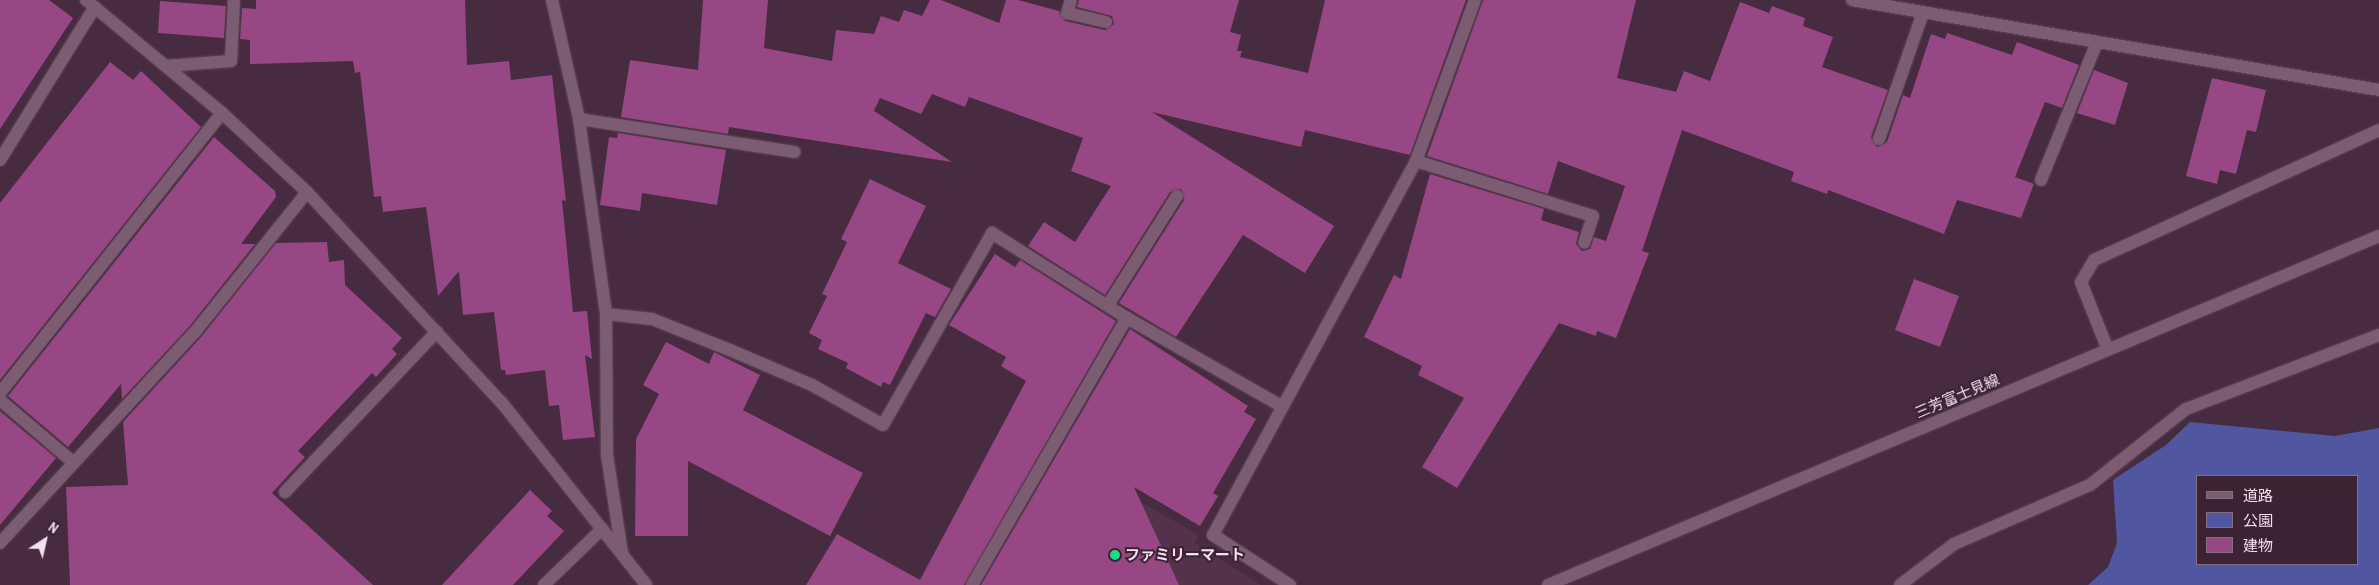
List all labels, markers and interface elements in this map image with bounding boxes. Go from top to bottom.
street label: 三芳富士見線 [1912,370,2002,422]
legend [2196,475,2359,565]
text: 道路 [2243,485,2273,506]
text: 公園 [2243,510,2273,531]
north arrow [20,515,70,565]
text: N [45,518,62,537]
text: 建物 [2243,535,2273,556]
place label: ファミリーマート [1125,546,1245,564]
marker: ファミリーマート [1109,549,1121,561]

